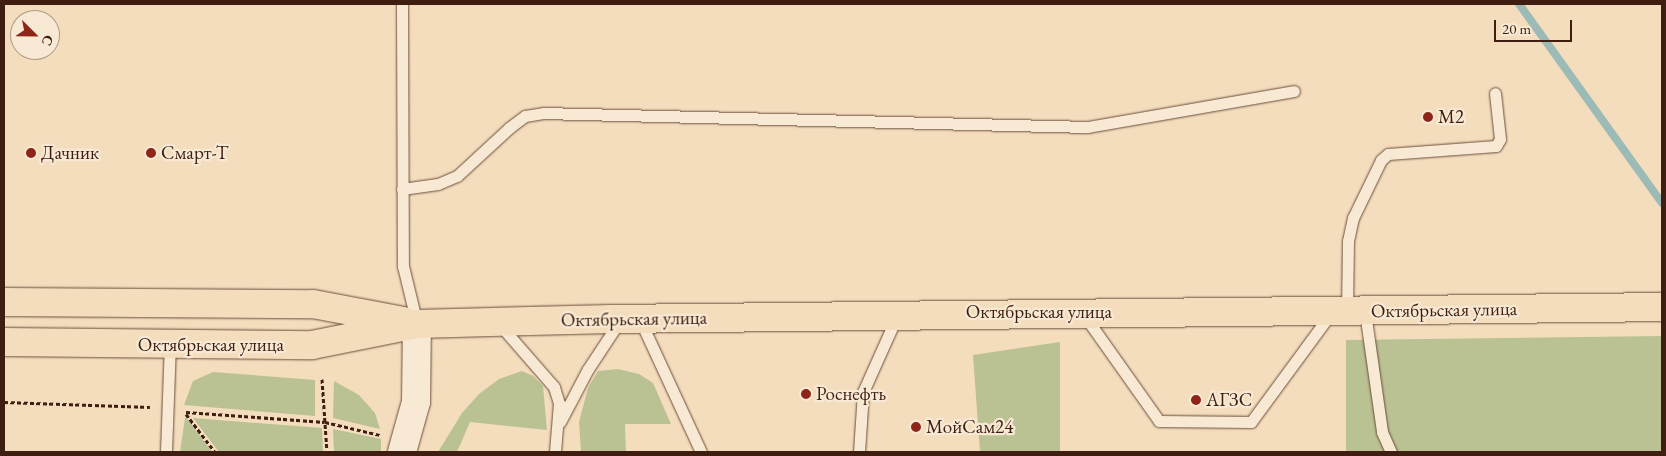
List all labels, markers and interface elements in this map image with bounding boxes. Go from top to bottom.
north arrow [10,10,60,60]
scale bar [1496,10,1574,42]
text: 20 m [1502,19,1531,38]
text: С [38,32,58,49]
place label: М2 [1438,106,1464,128]
marker: М2 [1422,111,1434,123]
place label: Дачник [41,142,99,164]
place label: Смарт-Т [161,142,228,164]
marker: Дачник [25,147,37,159]
marker: Смарт-Т [145,147,157,159]
street label: Октябрьская улица [1371,297,1517,323]
street label: Октябрьская улица [966,301,1112,323]
street label: Октябрьская улица [561,306,707,332]
street label: Октябрьская улица [138,334,284,356]
place label: Роснефть [816,383,886,405]
marker: Роснефть [800,388,812,400]
place label: АГЗС [1206,389,1252,411]
marker: АГЗС [1190,394,1202,406]
place label: МойСам24 [926,416,1013,438]
marker: МойСам24 [910,421,922,433]

